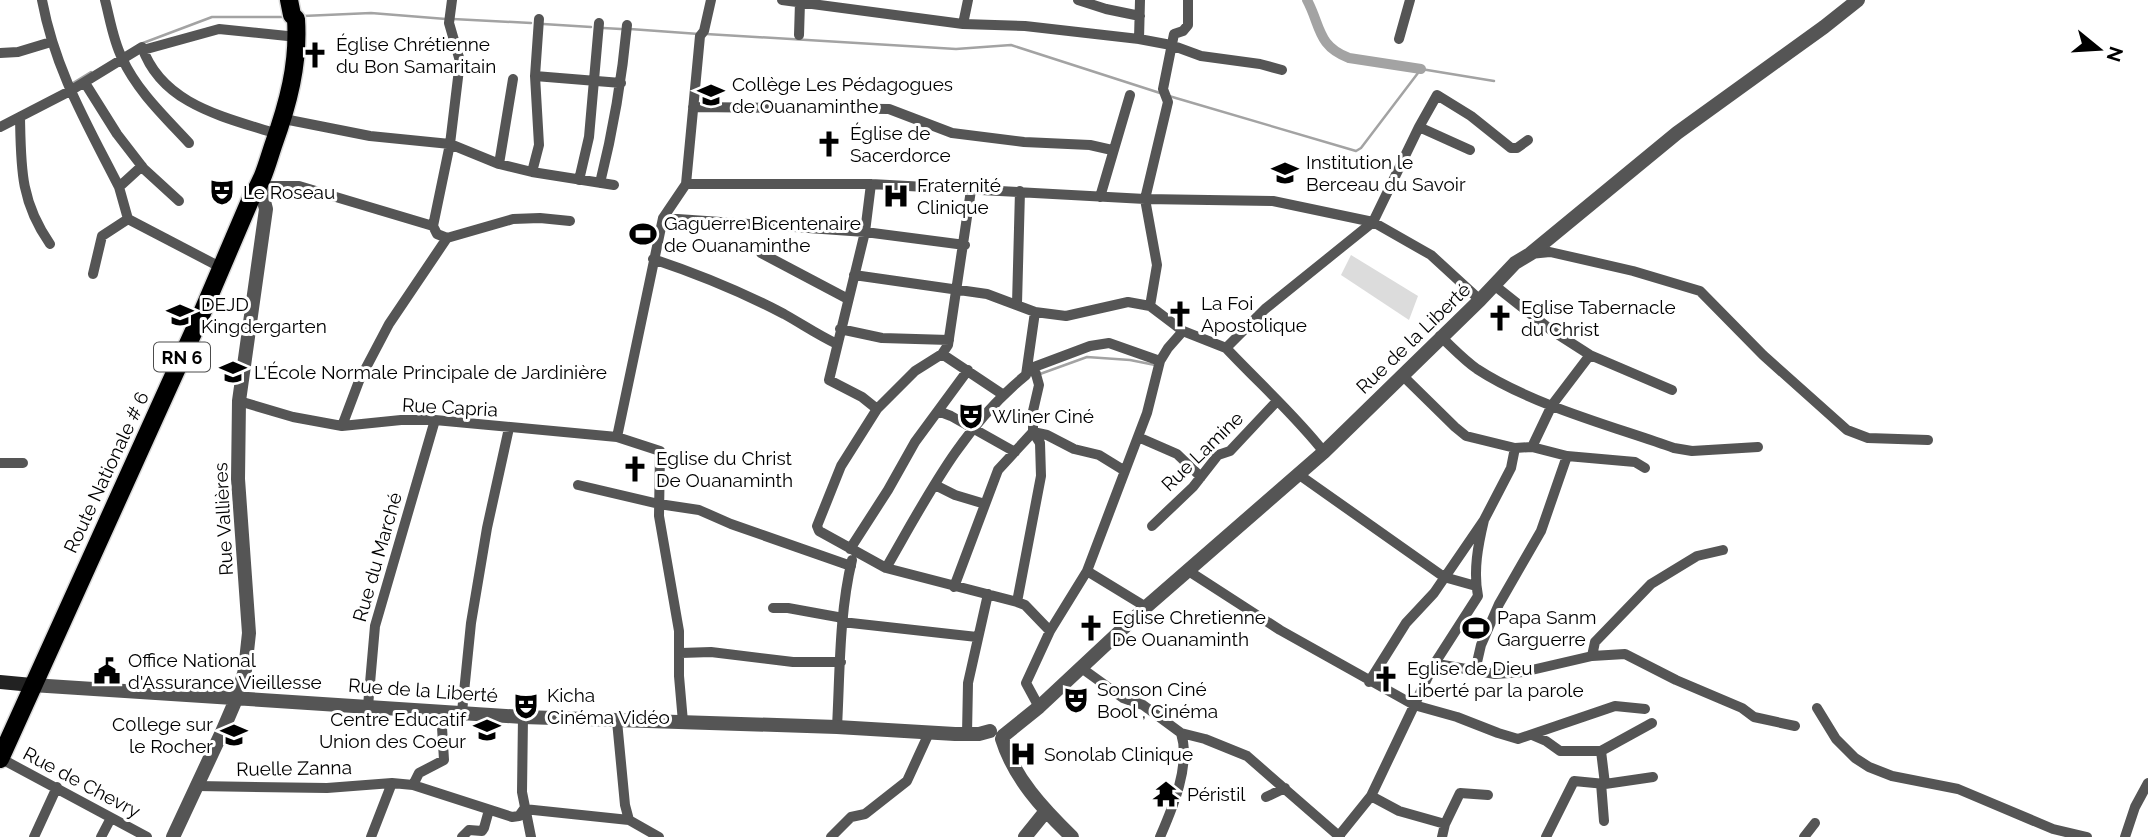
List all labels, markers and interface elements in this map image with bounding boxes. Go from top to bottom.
north arrow [2064,14,2134,84]
place label: Église Chrétienne du Bon Samaritain [336,33,496,77]
church icon: Église Chrétienne du Bon Samaritain [300,40,330,70]
text: N [2102,44,2128,65]
place label: Collège Les Pédagogues de Ouanaminthe [732,73,953,117]
school or university icon: Collège Les Pédagogues de Ouanaminthe [696,80,726,110]
place label: Église de Sacerdorce [850,122,951,166]
church icon: Église de Sacerdorce [814,129,844,159]
place label: Institution le Berceau du Savoir [1306,151,1466,195]
school or university icon: Institution le Berceau du Savoir [1270,158,1300,188]
place label: Fraternité Clinique [917,174,1001,218]
theatre icon: Le Roseau [207,177,237,207]
place label: Le Roseau [243,181,335,203]
hospital icon: Fraternité Clinique [881,181,911,211]
place label: Gaguerre Bicentenaire de Ouanaminthe [664,212,861,256]
sports icon: Gaguerre Bicentenaire de Ouanaminthe [628,219,658,249]
street label: Rue de la Liberté [1351,278,1475,398]
place label: La Foi Apostolique [1201,292,1307,336]
place label: DEJD Kingdergarten [201,293,327,337]
place label: Eglise Tabernacle du Christ [1521,296,1676,340]
church icon: La Foi Apostolique [1165,299,1195,329]
school or university icon: DEJD Kingdergarten [165,300,195,330]
church icon: Eglise Tabernacle du Christ [1485,303,1515,333]
road number: RN 6 [154,342,210,372]
school or university icon: L'École Normale Principale de Jardinière [218,357,248,387]
place label: L'École Normale Principale de Jardinière [254,361,607,383]
street label: Route Nationale # 6 [59,388,153,556]
street label: Rue Capria [402,394,498,420]
theatre icon: Wliner Ciné [956,401,986,431]
place label: Wliner Ciné [992,405,1094,427]
street label: Rue Lamine [1157,407,1247,495]
place label: Eglise du Christ De Ouanaminth [656,447,793,491]
church icon: Eglise du Christ De Ouanaminth [620,454,650,484]
street label: Rue Vallières [209,462,237,576]
street label: Rue du Marché [348,490,406,624]
place label: Eglise Chretienne De Ouanaminth [1112,606,1266,650]
place label: Papa Sanm Garguerre [1497,606,1596,650]
church icon: Eglise Chretienne De Ouanaminth [1076,613,1106,643]
sports icon: Papa Sanm Garguerre [1461,613,1491,643]
place label: Office National d'Assurance Vieillesse [128,649,322,693]
public building icon: Office National d'Assurance Vieillesse [92,656,122,686]
place label: Eglise de Dieu Liberté par la parole [1407,657,1584,701]
church icon: Eglise de Dieu Liberté par la parole [1371,664,1401,694]
street label: Rue de la Liberté [347,674,499,706]
place label: Sonson Ciné Bool , Cinéma [1097,678,1218,722]
place label: Kicha Cinéma Vidéo [547,684,670,728]
theatre icon: Sonson Ciné Bool , Cinéma [1061,685,1091,715]
theatre icon: Kicha Cinéma Vidéo [511,691,541,721]
place label: Centre Educatif Union des Coeur [319,708,467,752]
place label: C0llege sur le Rocher [112,713,213,757]
school or university icon: Centre Educatif Union des Coeur [472,715,502,745]
school or university icon: C0llege sur le Rocher [219,720,249,750]
hospital icon: Sonolab Clinique [1008,739,1038,769]
street label: Rue de Chevry [20,742,144,822]
place label: Sonolab Clinique [1044,743,1193,765]
street label: Ruelle Zanna [236,756,352,780]
temple icon: Péristil [1151,779,1181,809]
place label: Péristil [1187,783,1246,805]

